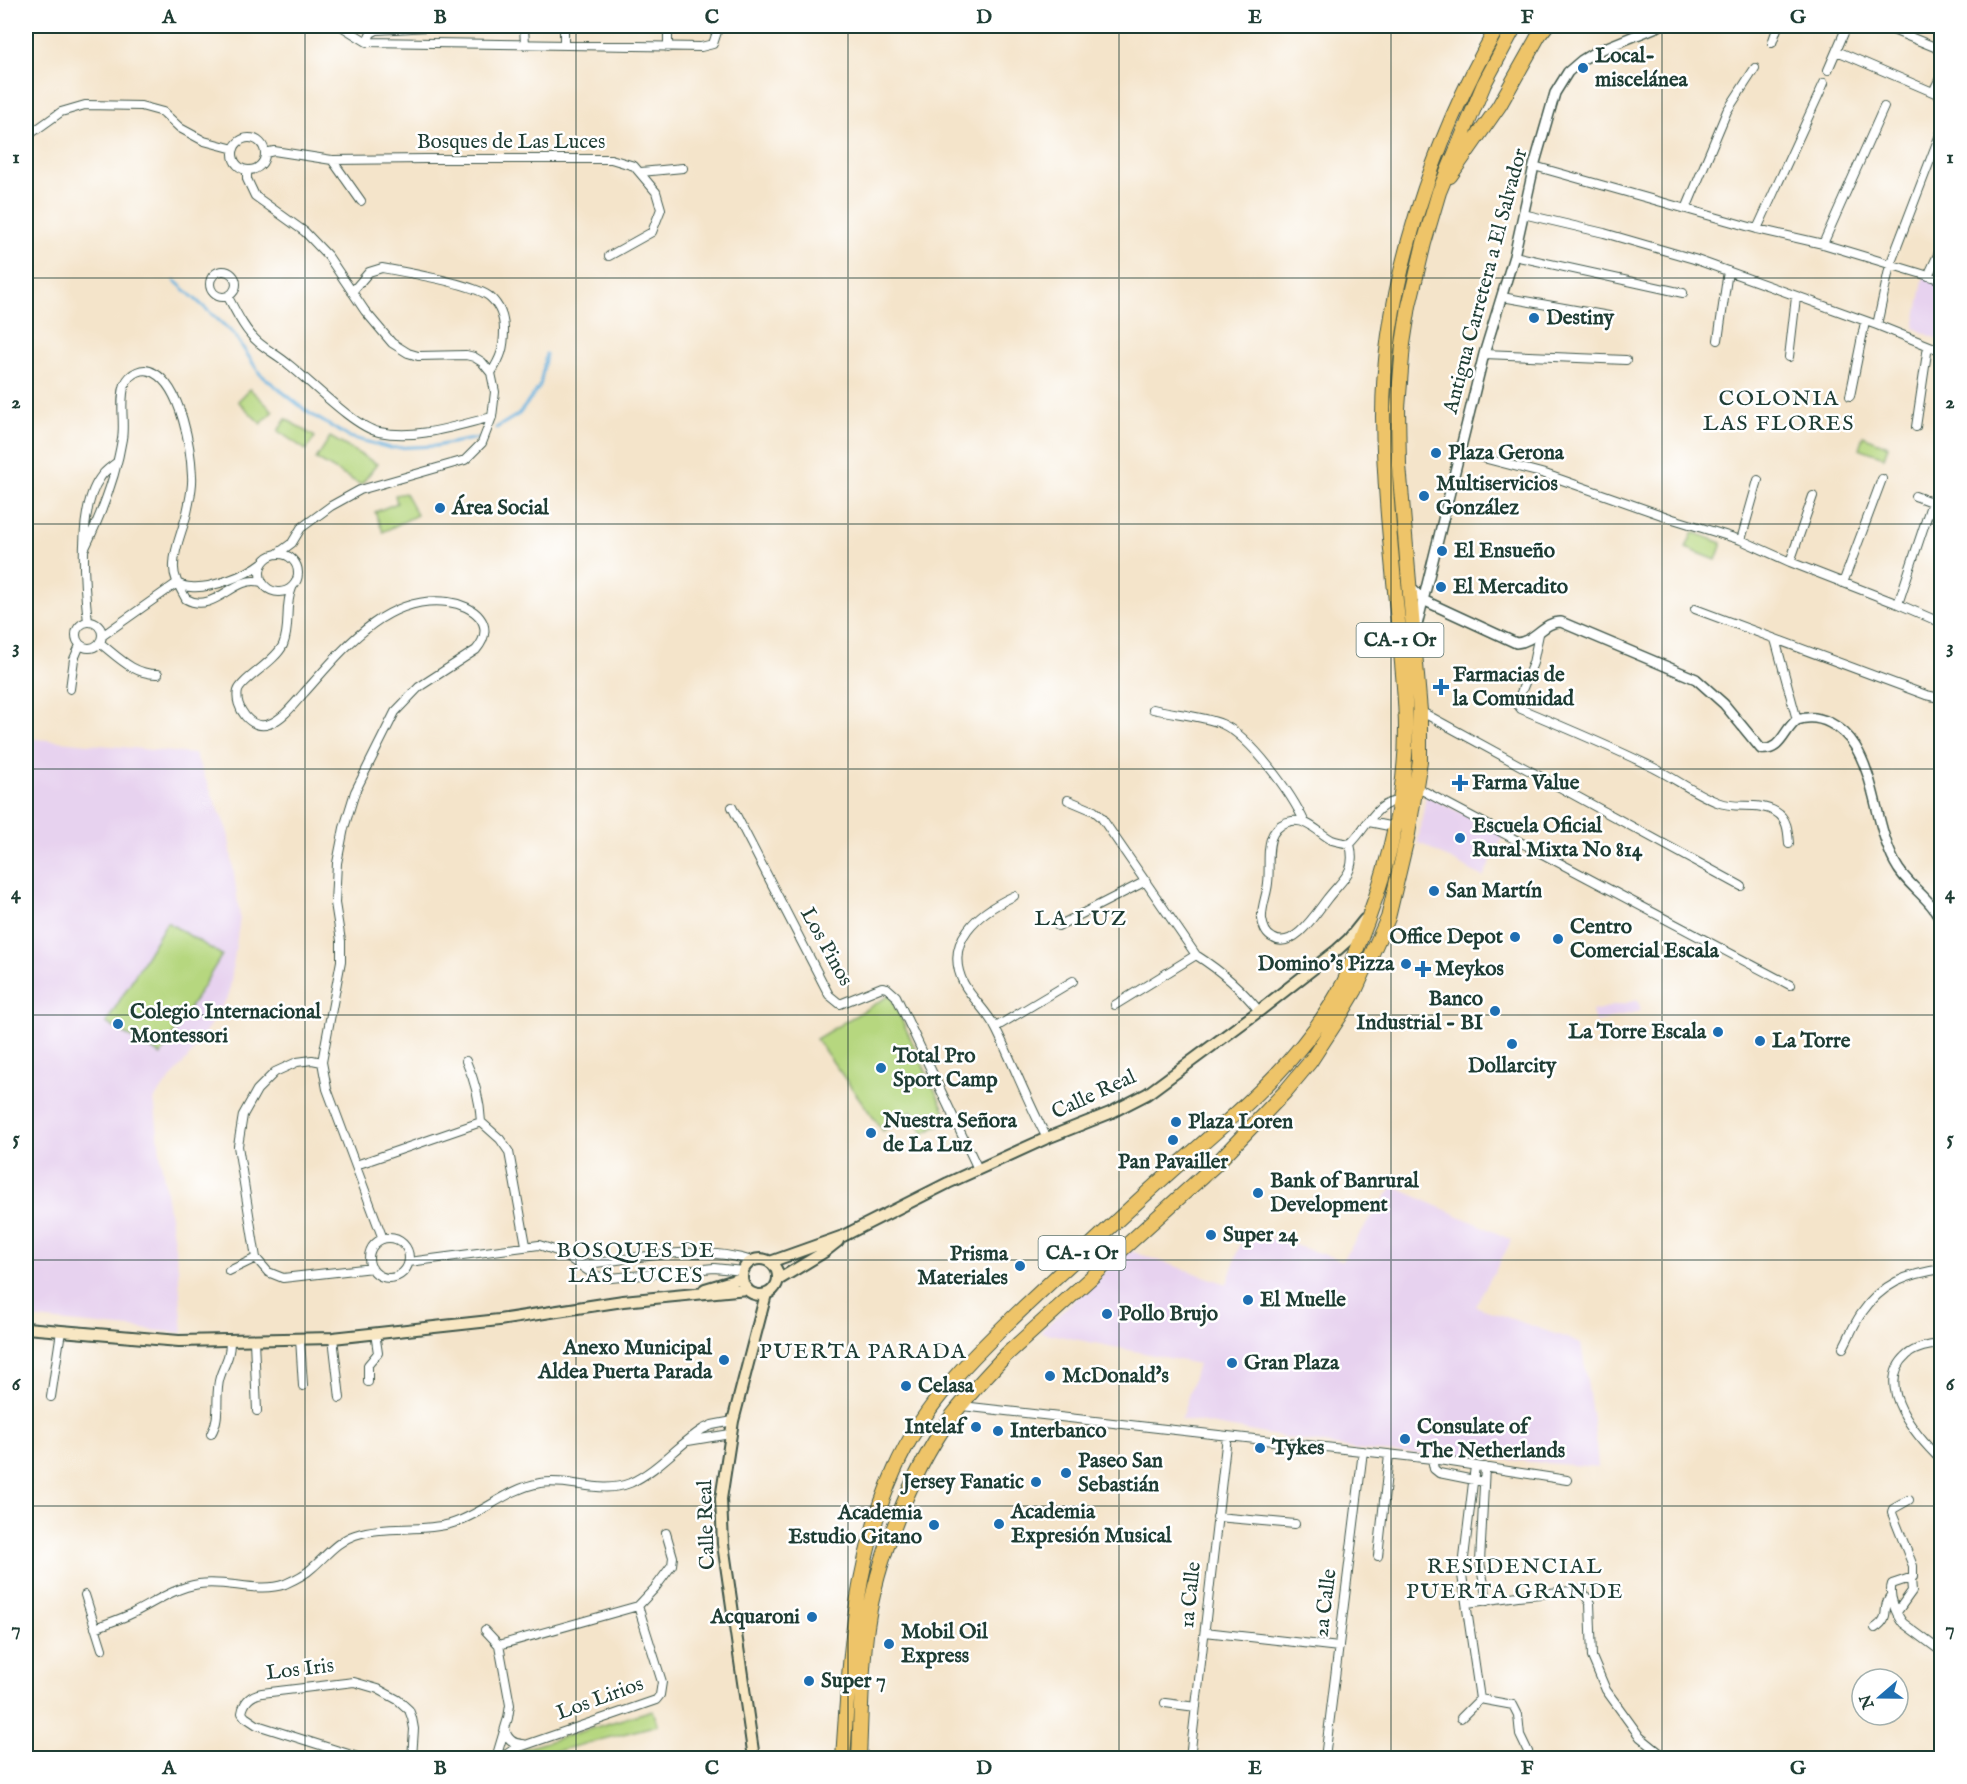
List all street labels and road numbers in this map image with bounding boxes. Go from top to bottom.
street label: Bosques de Las Luces [417,129,605,156]
street label: Antigua Carretera a El Salvador [1437,145,1535,418]
road number: CA-1 Or [1356,623,1444,657]
street label: Los Pinos [793,903,859,991]
street label: Calle Real [1047,1064,1141,1126]
road number: CA-1 Or [1038,1236,1126,1270]
street label: Calle Real [692,1479,722,1570]
street label: 1a Calle [1174,1560,1208,1630]
street label: 2a Calle [1308,1567,1344,1639]
street label: Los Iris [265,1652,335,1688]
street label: Los Lirios [553,1671,647,1727]

